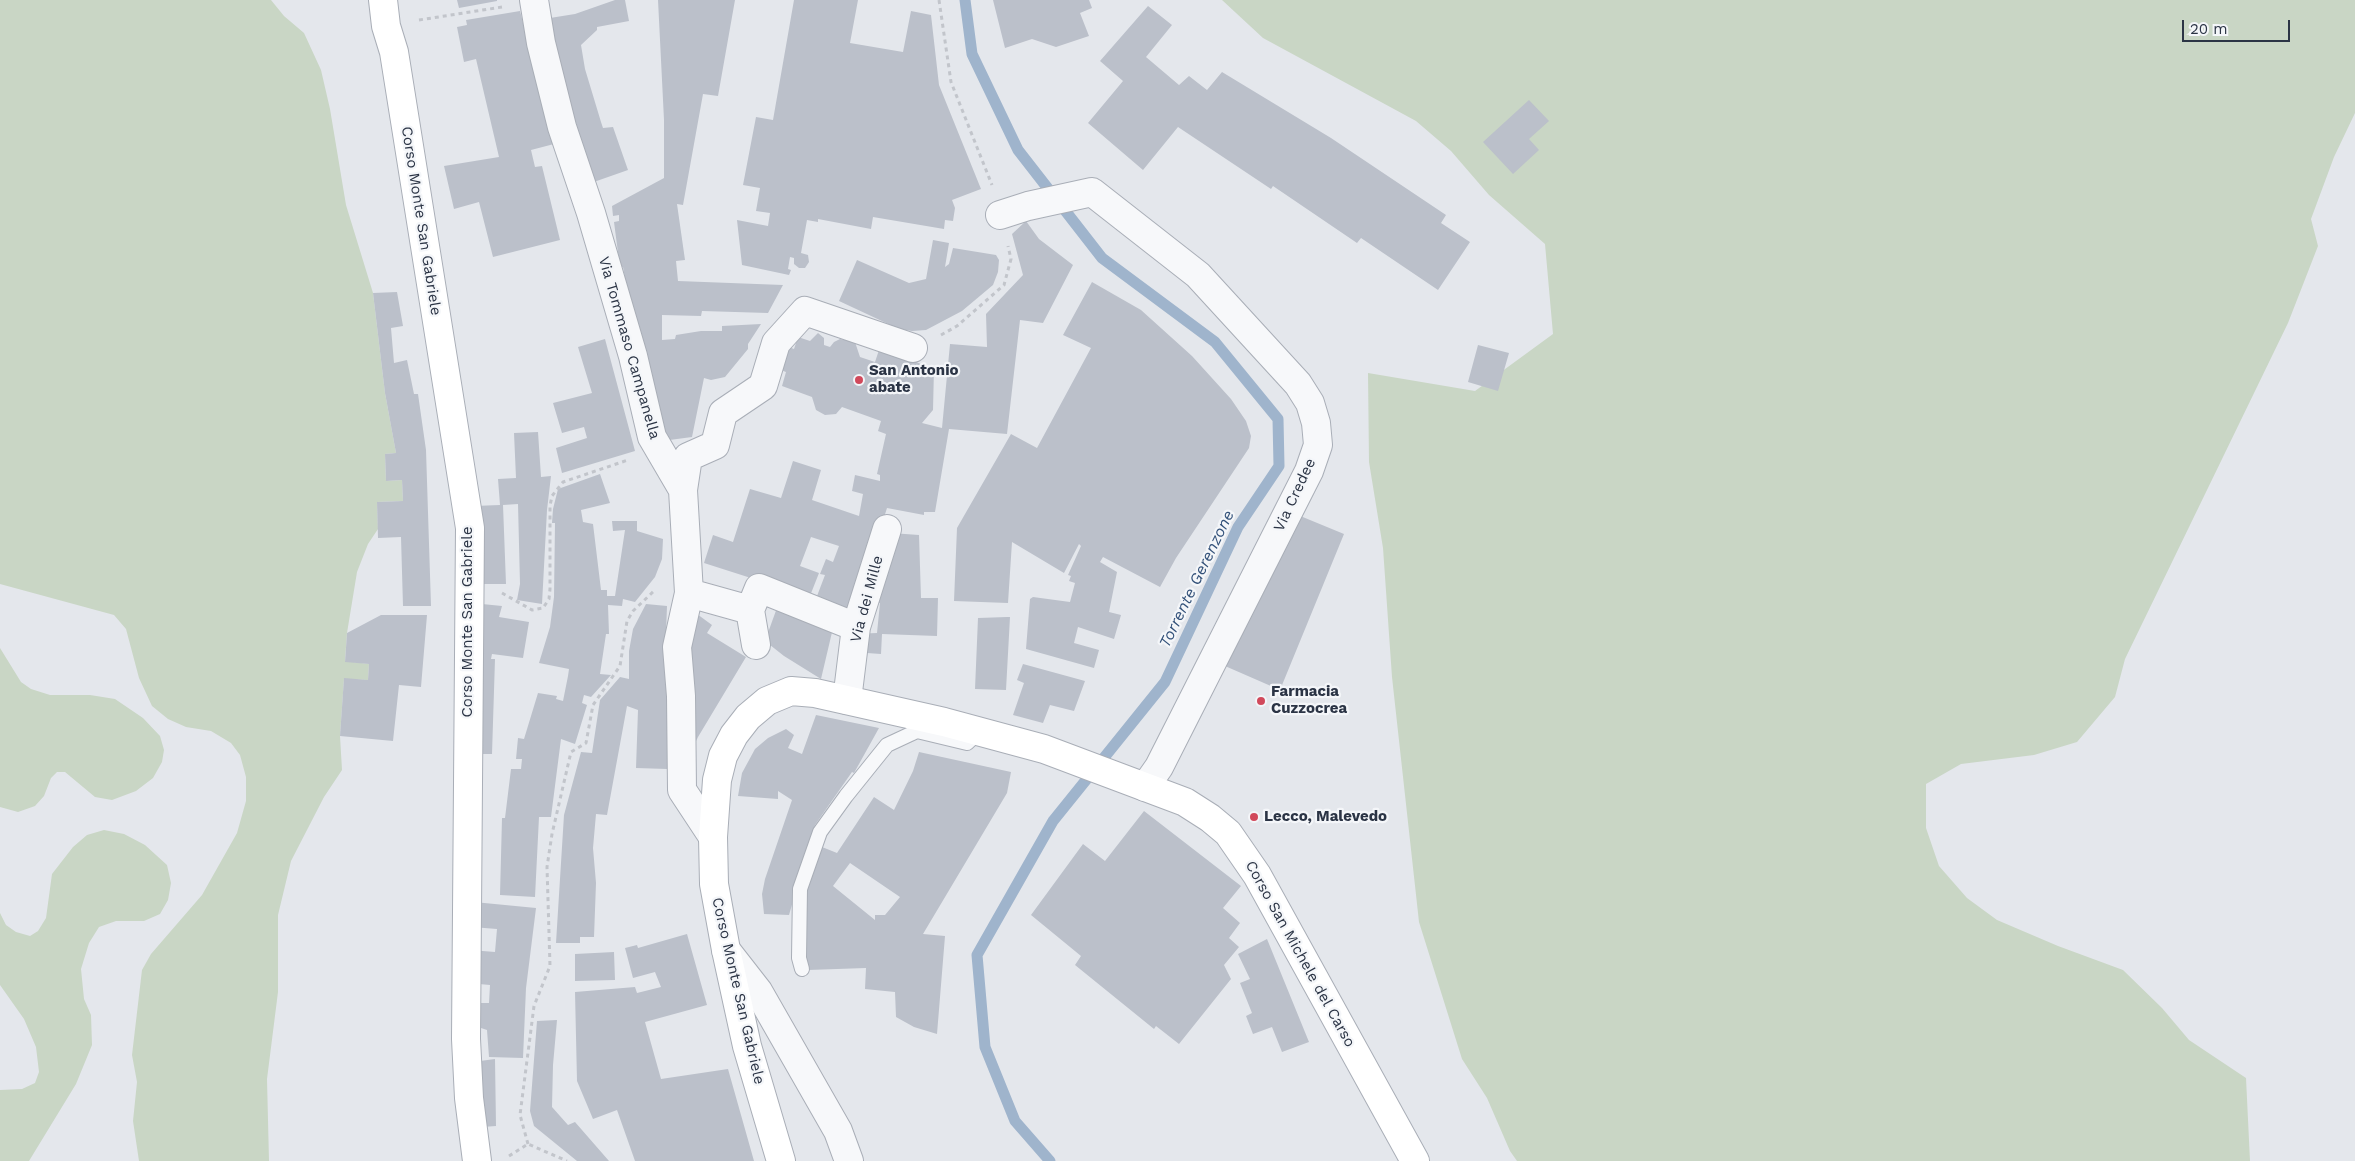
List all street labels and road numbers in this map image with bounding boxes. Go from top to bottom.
street label: Corso Monte San Gabriele [397,125,445,317]
street label: Via Tommaso Campanella [594,254,664,442]
street label: Via Credee [1270,455,1320,535]
street label: Corso Monte San Gabriele [459,526,477,718]
street label: Via dei Mille [847,554,887,644]
street label: Corso San Michele del Carso [1241,858,1359,1050]
street label: Corso Monte San Gabriele [708,896,768,1086]

